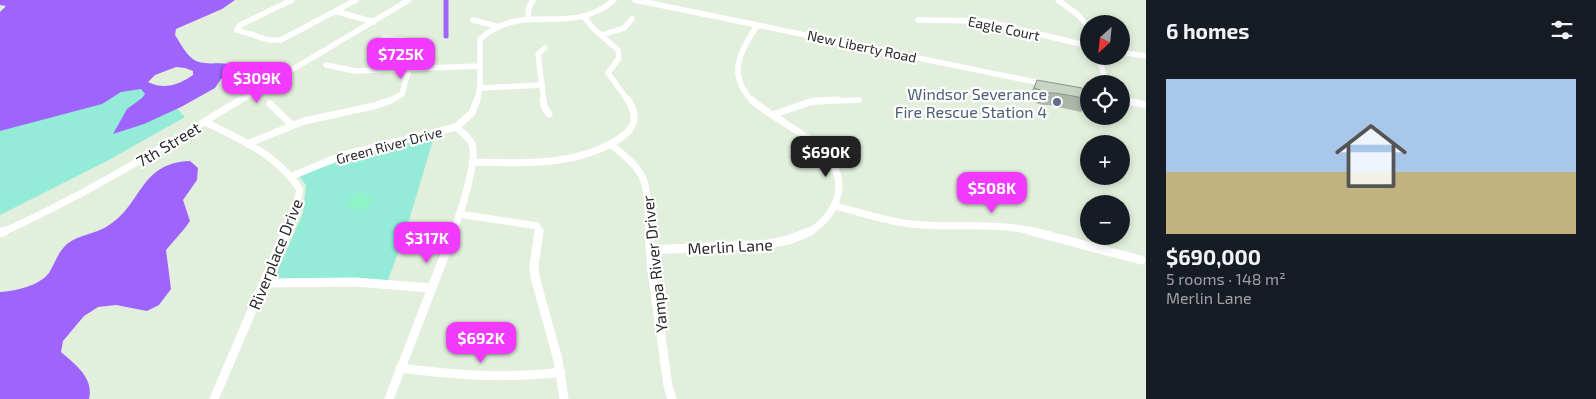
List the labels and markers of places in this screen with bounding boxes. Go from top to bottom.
pin: $725K [366,38,436,80]
pin: $309K [222,62,292,104]
place label: Windsor Severance Fire Rescue Station 4 [895,84,1047,121]
marker: Windsor Severance Fire Rescue Station 4 [1051,96,1063,108]
pin: $690K [791,136,861,178]
pin: $508K [957,172,1027,214]
pin: $317K [392,222,462,264]
pin: $692K [446,322,516,364]

